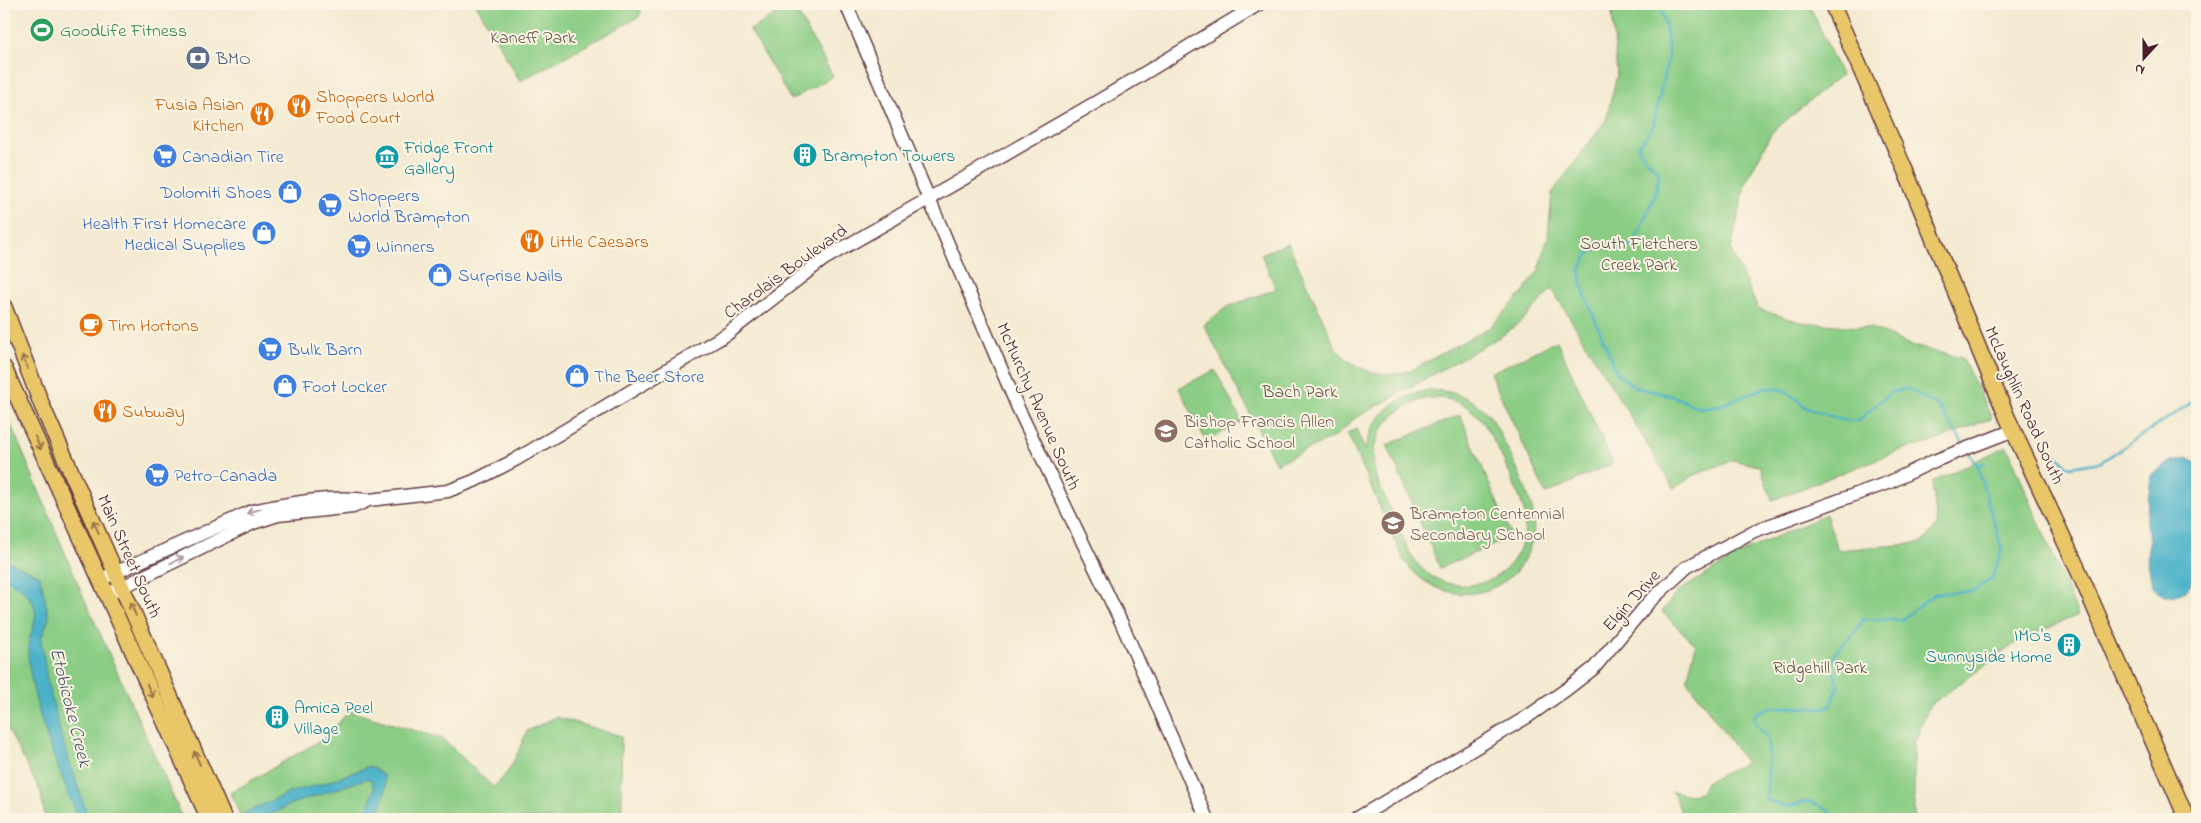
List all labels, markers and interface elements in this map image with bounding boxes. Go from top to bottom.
sports icon: GoodLife Fitness [29,17,55,43]
place label: GoodLife Fitness [60,19,187,45]
park label: Kaneff Park [490,26,576,52]
north arrow [2118,32,2168,82]
bank icon: BMO [185,45,211,71]
place label: BMO [215,47,251,73]
text: N [2132,57,2148,80]
place label: Shoppers World Food Court [315,85,434,132]
place label: Fusia Asian Kitchen [154,93,244,140]
restaurant icon: Shoppers World Food Court [286,93,312,119]
restaurant icon: Fusia Asian Kitchen [249,101,275,127]
place label: Fridge Front Gallery [403,136,494,183]
building icon: Brampton Towers [792,142,818,168]
supermarket icon: Canadian Tire [152,143,178,169]
museum icon: Fridge Front Gallery [374,144,400,170]
place label: Brampton Towers [821,144,956,170]
place label: Canadian Tire [182,145,285,171]
shop icon: Dolomiti Shoes [277,179,303,205]
place label: Dolomiti Shoes [159,181,272,207]
place label: Shoppers World Brampton [348,184,470,231]
supermarket icon: Shoppers World Brampton [317,192,343,218]
place label: Health First Homecare Medical Supplies [82,212,247,259]
street label: Charolais Boulevard [719,219,853,326]
shop icon: Health First Homecare Medical Supplies [251,220,277,246]
restaurant icon: Little Caesars [519,228,545,254]
place label: Little Caesars [550,230,649,256]
park label: South Fletchers Creek Park [1580,232,1698,279]
supermarket icon: Winners [346,233,372,259]
place label: Winners [376,235,435,261]
shop icon: Surprise Nails [427,262,453,288]
place label: Surprise Nails [458,264,563,290]
cafe icon: Tim Hortons [78,312,104,338]
place label: Tim Hortons [108,314,199,340]
street label: McMurchy Avenue South [989,319,1086,495]
street label: McLaughlin Road South [1976,323,2070,489]
supermarket icon: Bulk Barn [257,336,283,362]
place label: Bulk Barn [287,338,362,364]
one-way arrow [20,355,30,370]
shop icon: The Beer Store [564,363,590,389]
place label: The Beer Store [594,365,705,391]
shop icon: Foot Locker [272,373,298,399]
place label: Foot Locker [301,375,387,401]
park label: Bach Park [1261,380,1338,406]
restaurant icon: Subway [92,398,118,424]
place label: Subway [122,400,185,426]
place label: Bishop Francis Allen Catholic School [1183,410,1334,457]
school or university icon: Bishop Francis Allen Catholic School [1153,418,1179,444]
one-way arrow [33,436,43,451]
supermarket icon: Petro-Canada [144,462,170,488]
place label: Petro-Canada [174,464,277,490]
street label: Main Street South [89,491,167,623]
place label: Brampton Centennial Secondary School [1409,502,1565,549]
one-way arrow [246,507,262,517]
school or university icon: Brampton Centennial Secondary School [1380,510,1406,536]
one-way arrow [91,520,101,535]
one-way arrow [169,555,184,565]
street label: Elgin Drive [1597,564,1669,639]
one-way arrow [127,602,137,617]
place label: IMO's Sunnyside Home [1926,624,2053,671]
building icon: IMO's Sunnyside Home [2056,632,2082,658]
water label: Etobicoke Creek [42,645,98,771]
park label: Ridgehill Park [1773,656,1867,683]
one-way arrow [145,684,155,699]
place label: Amica Peel Village [293,696,373,744]
building icon: Amica Peel Village [264,704,290,730]
one-way arrow [192,751,202,766]

